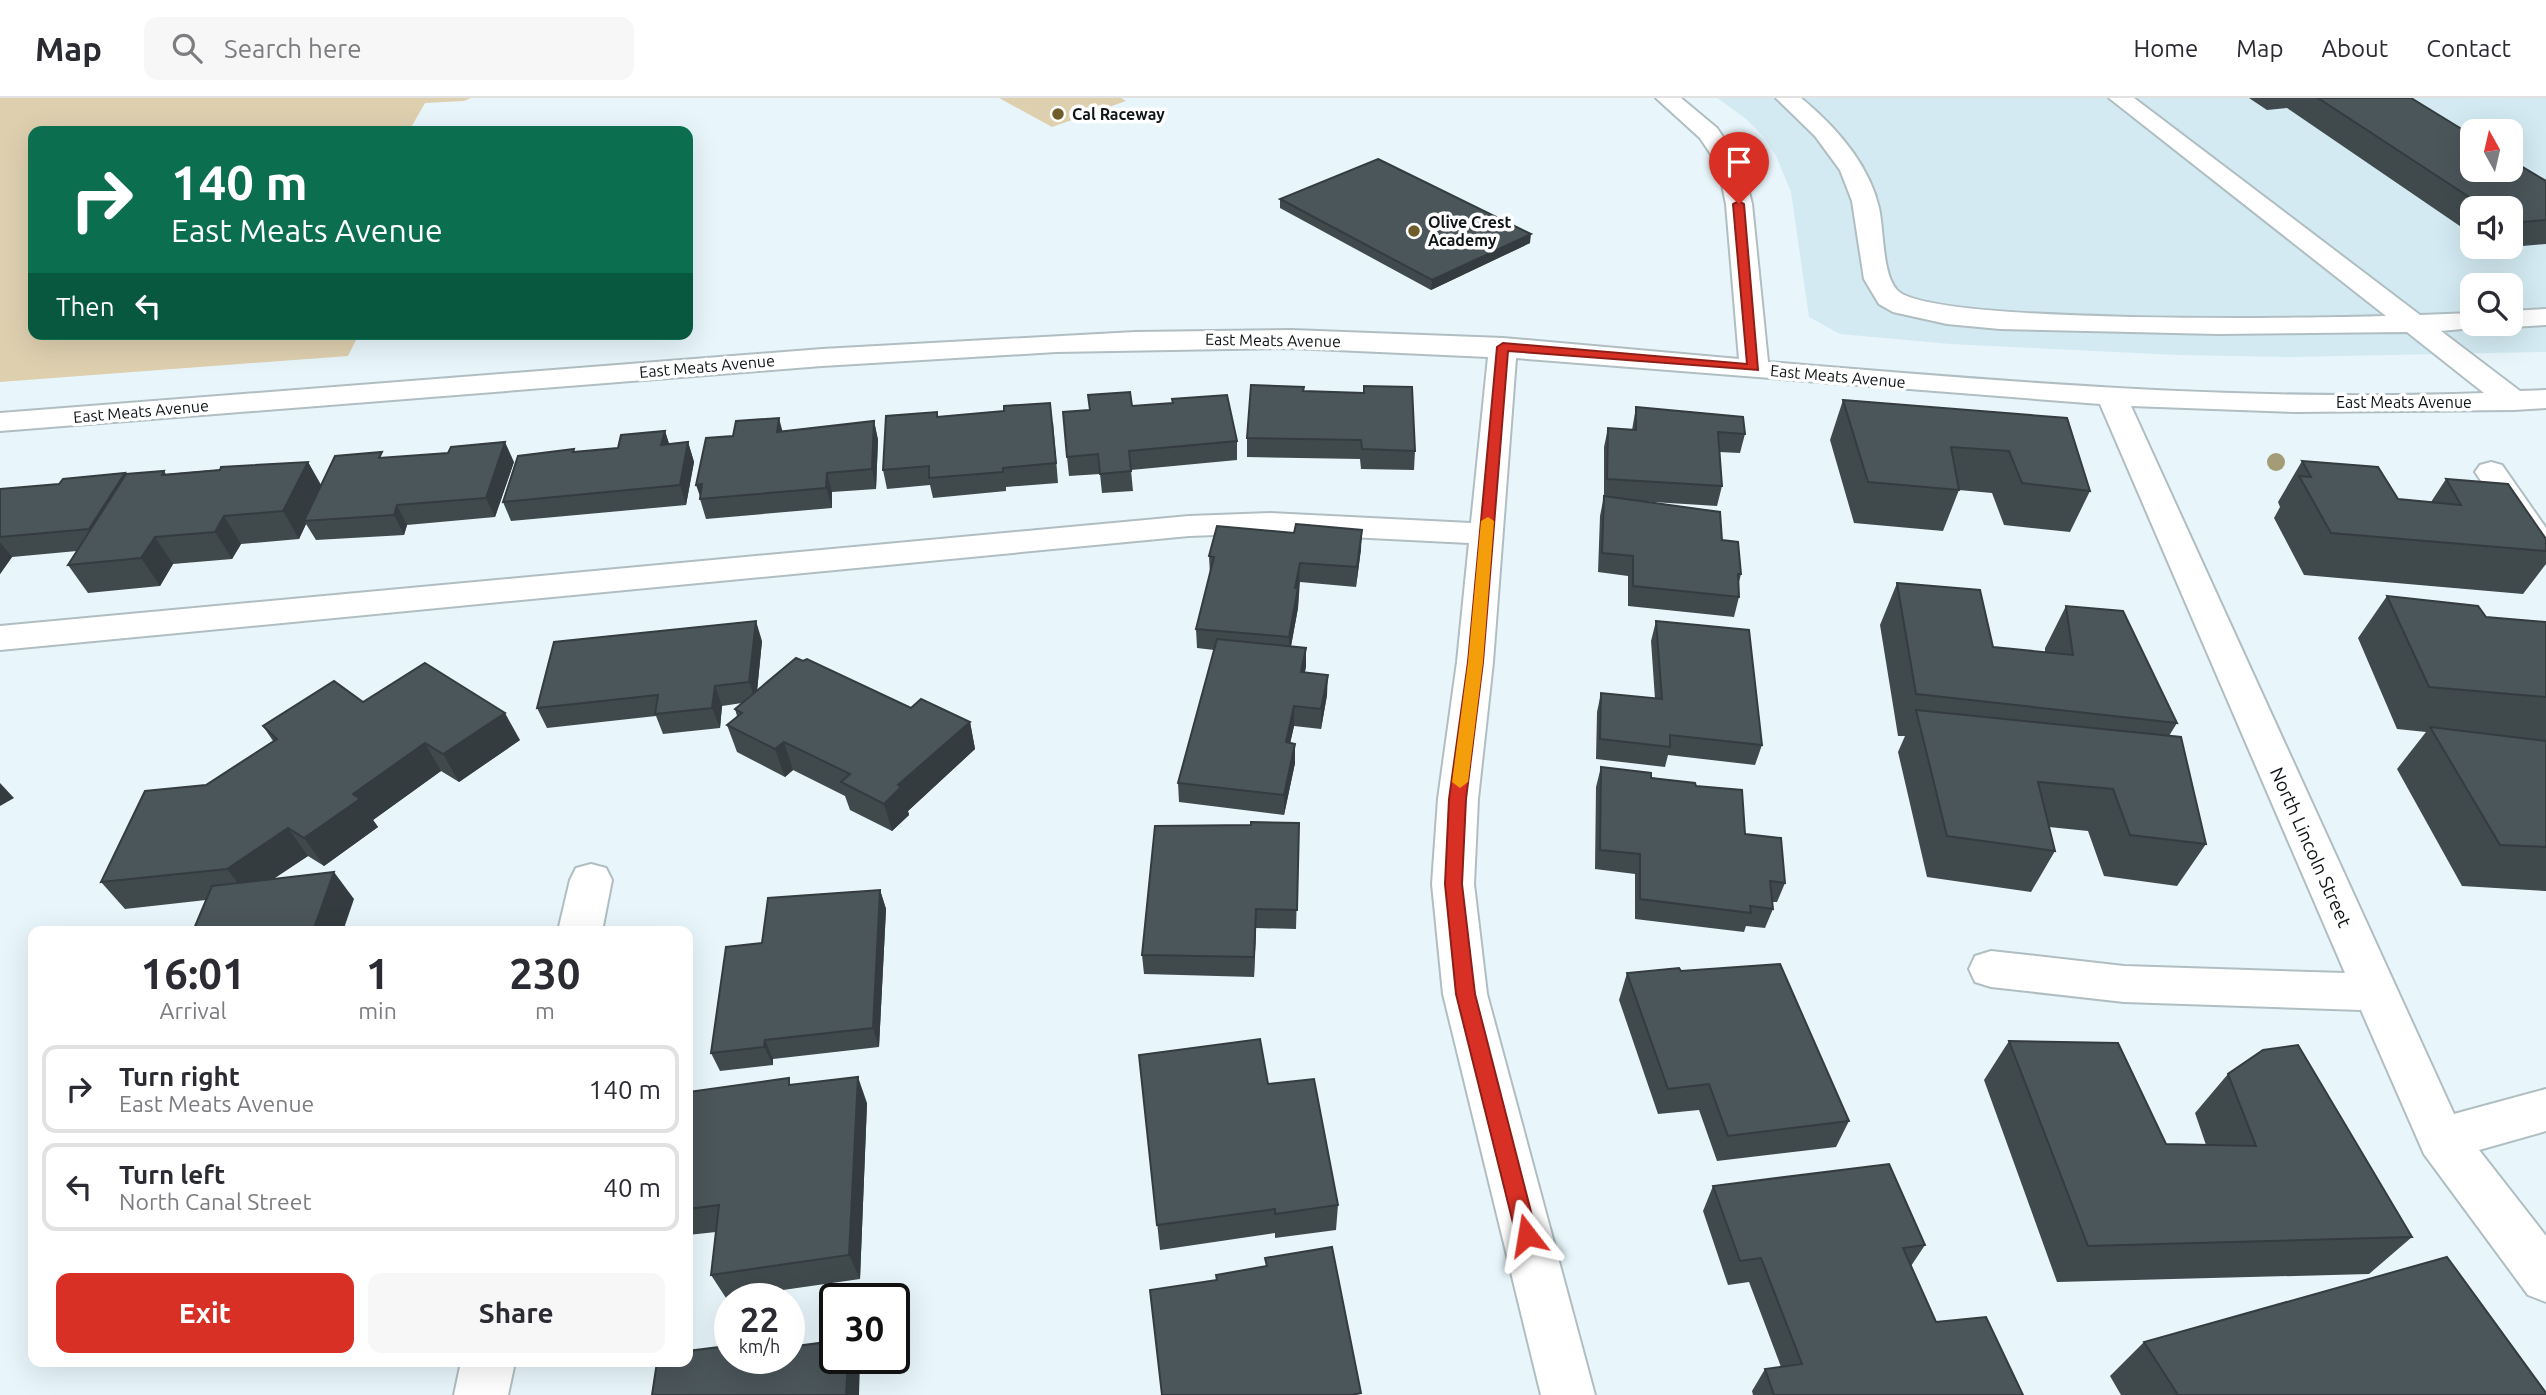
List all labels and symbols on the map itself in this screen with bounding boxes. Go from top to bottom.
place label: Cal Raceway [1072,105,1165,123]
marker: Cal Raceway [1050,106,1066,122]
north arrow [2460,119,2524,182]
pin [1709,132,1769,204]
place label: Olive Crest Academy [1428,213,1512,249]
marker: Olive Crest Academy [1406,223,1422,239]
street label: East Meats Avenue [1205,330,1341,350]
street label: East Meats Avenue [639,351,775,381]
street label: East Meats Avenue [1770,361,1906,391]
street label: East Meats Avenue [2336,393,2472,411]
street label: East Meats Avenue [73,396,209,426]
street label: North Lincoln Street [2266,764,2356,931]
position arrow [1490,1198,1564,1272]
speed limit sign: 30 [819,1283,910,1374]

